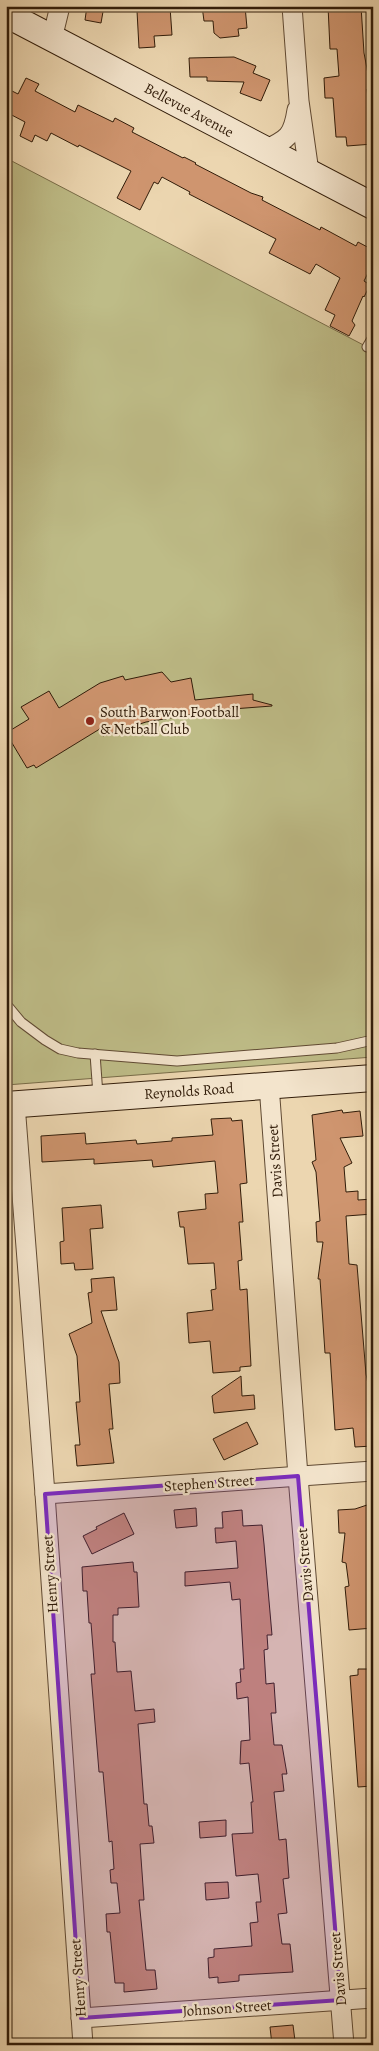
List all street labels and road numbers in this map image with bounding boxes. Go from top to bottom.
street label: Bellevue Avenue [141,78,238,142]
street label: Reynolds Road [144,1078,235,1104]
street label: Davis Street [262,1123,288,1199]
street label: Stephen Street [163,1470,255,1496]
street label: Davis Street [292,1527,318,1603]
street label: Henry Street [37,1534,63,1614]
street label: Davis Street [325,1931,351,2007]
street label: Henry Street [65,1938,91,2018]
street label: Johnson Street [182,1995,272,2021]

